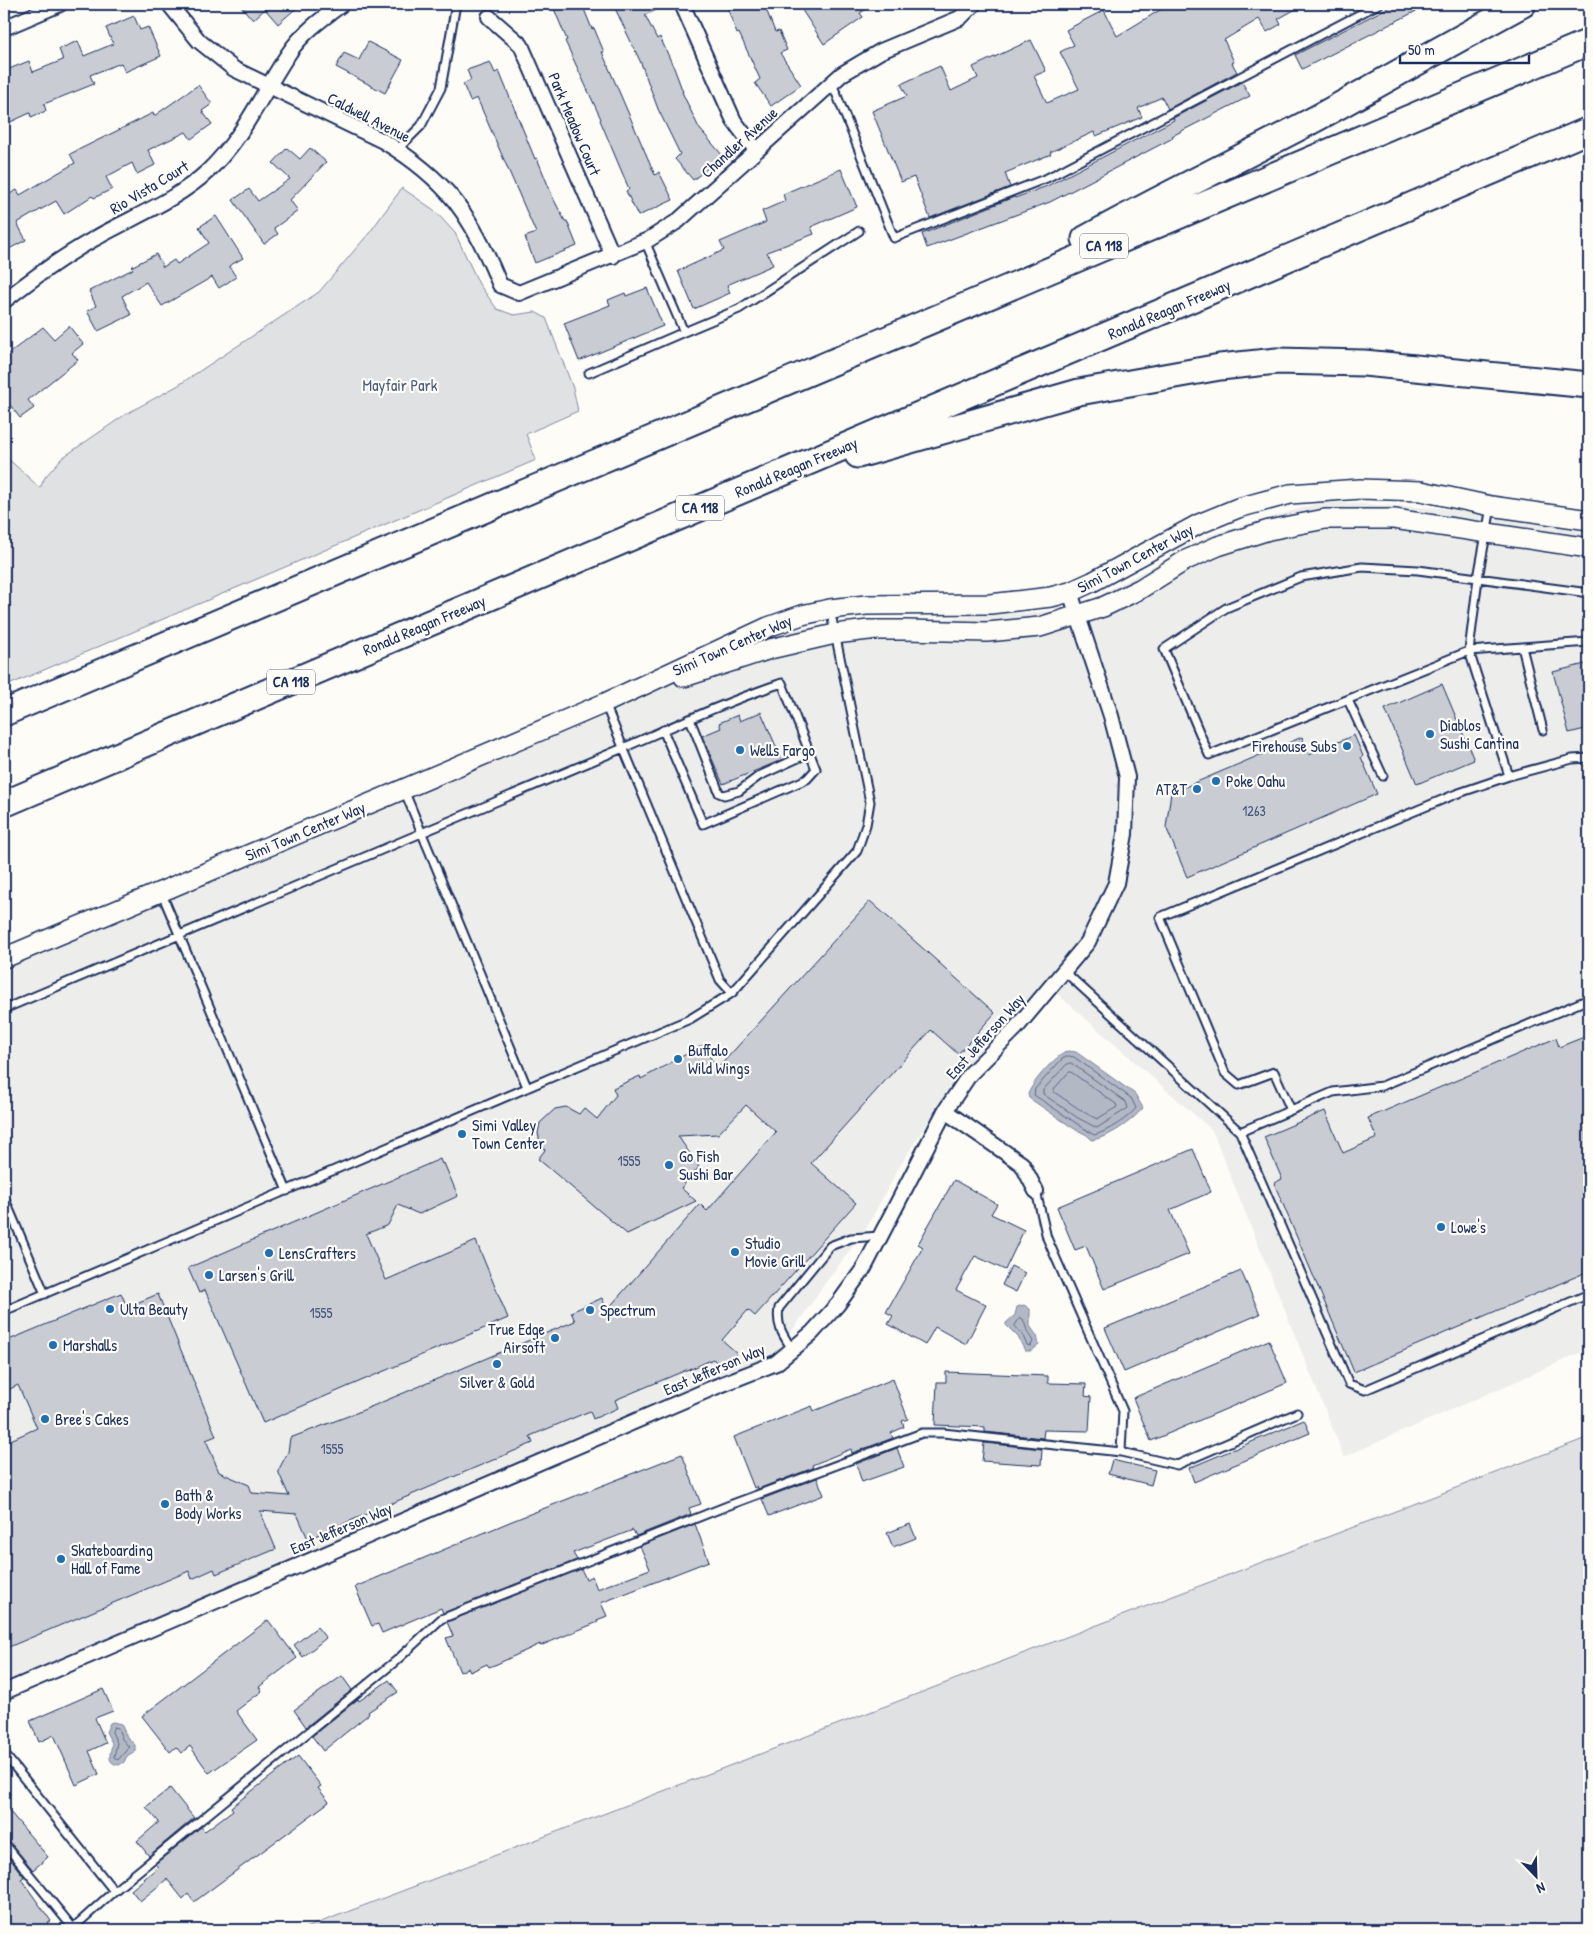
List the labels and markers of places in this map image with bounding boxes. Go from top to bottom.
place label: Diablos Sushi Cantina [1440,714,1519,754]
marker: Diablos Sushi Cantina [1424,728,1436,740]
place label: Firehouse Subs [1252,735,1337,757]
place label: Wells Fargo [750,739,816,761]
marker: Firehouse Subs [1341,740,1353,752]
marker: Wells Fargo [734,744,746,756]
place label: Poke Oahu [1226,770,1286,792]
marker: Poke Oahu [1210,775,1222,787]
place label: AT&T [1156,778,1188,800]
marker: AT&T [1191,783,1203,795]
place label: Buffalo Wild Wings [688,1039,750,1079]
marker: Buffalo Wild Wings [672,1053,684,1065]
place label: Simi Valley Town Center [472,1114,545,1154]
marker: Simi Valley Town Center [456,1128,468,1140]
place label: Go Fish Sushi Bar [679,1145,733,1185]
marker: Go Fish Sushi Bar [663,1159,675,1171]
place label: Lowe's [1451,1216,1486,1238]
marker: Lowe's [1435,1221,1447,1233]
place label: Studio Movie Grill [745,1232,805,1272]
place label: LensCrafters [279,1242,356,1264]
marker: Studio Movie Grill [729,1246,741,1258]
marker: LensCrafters [263,1247,275,1259]
place label: Larsen's Grill [219,1264,294,1286]
marker: Larsen's Grill [203,1269,215,1281]
place label: Ulta Beauty [120,1298,188,1320]
place label: Spectrum [600,1299,656,1321]
marker: Ulta Beauty [104,1303,116,1315]
marker: Spectrum [584,1304,596,1316]
place label: True Edge Airsoft [488,1318,546,1358]
marker: True Edge Airsoft [549,1332,561,1344]
place label: Marshalls [63,1334,117,1356]
marker: Marshalls [47,1339,59,1351]
marker: Silver & Gold [491,1358,503,1370]
place label: Silver & Gold [460,1371,534,1393]
place label: Bree's Cakes [55,1408,129,1430]
marker: Bree's Cakes [39,1413,51,1425]
place label: Bath & Body Works [175,1484,242,1524]
marker: Bath & Body Works [159,1498,171,1510]
place label: Skateboarding Hall of Fame [71,1539,153,1579]
marker: Skateboarding Hall of Fame [55,1553,67,1565]

